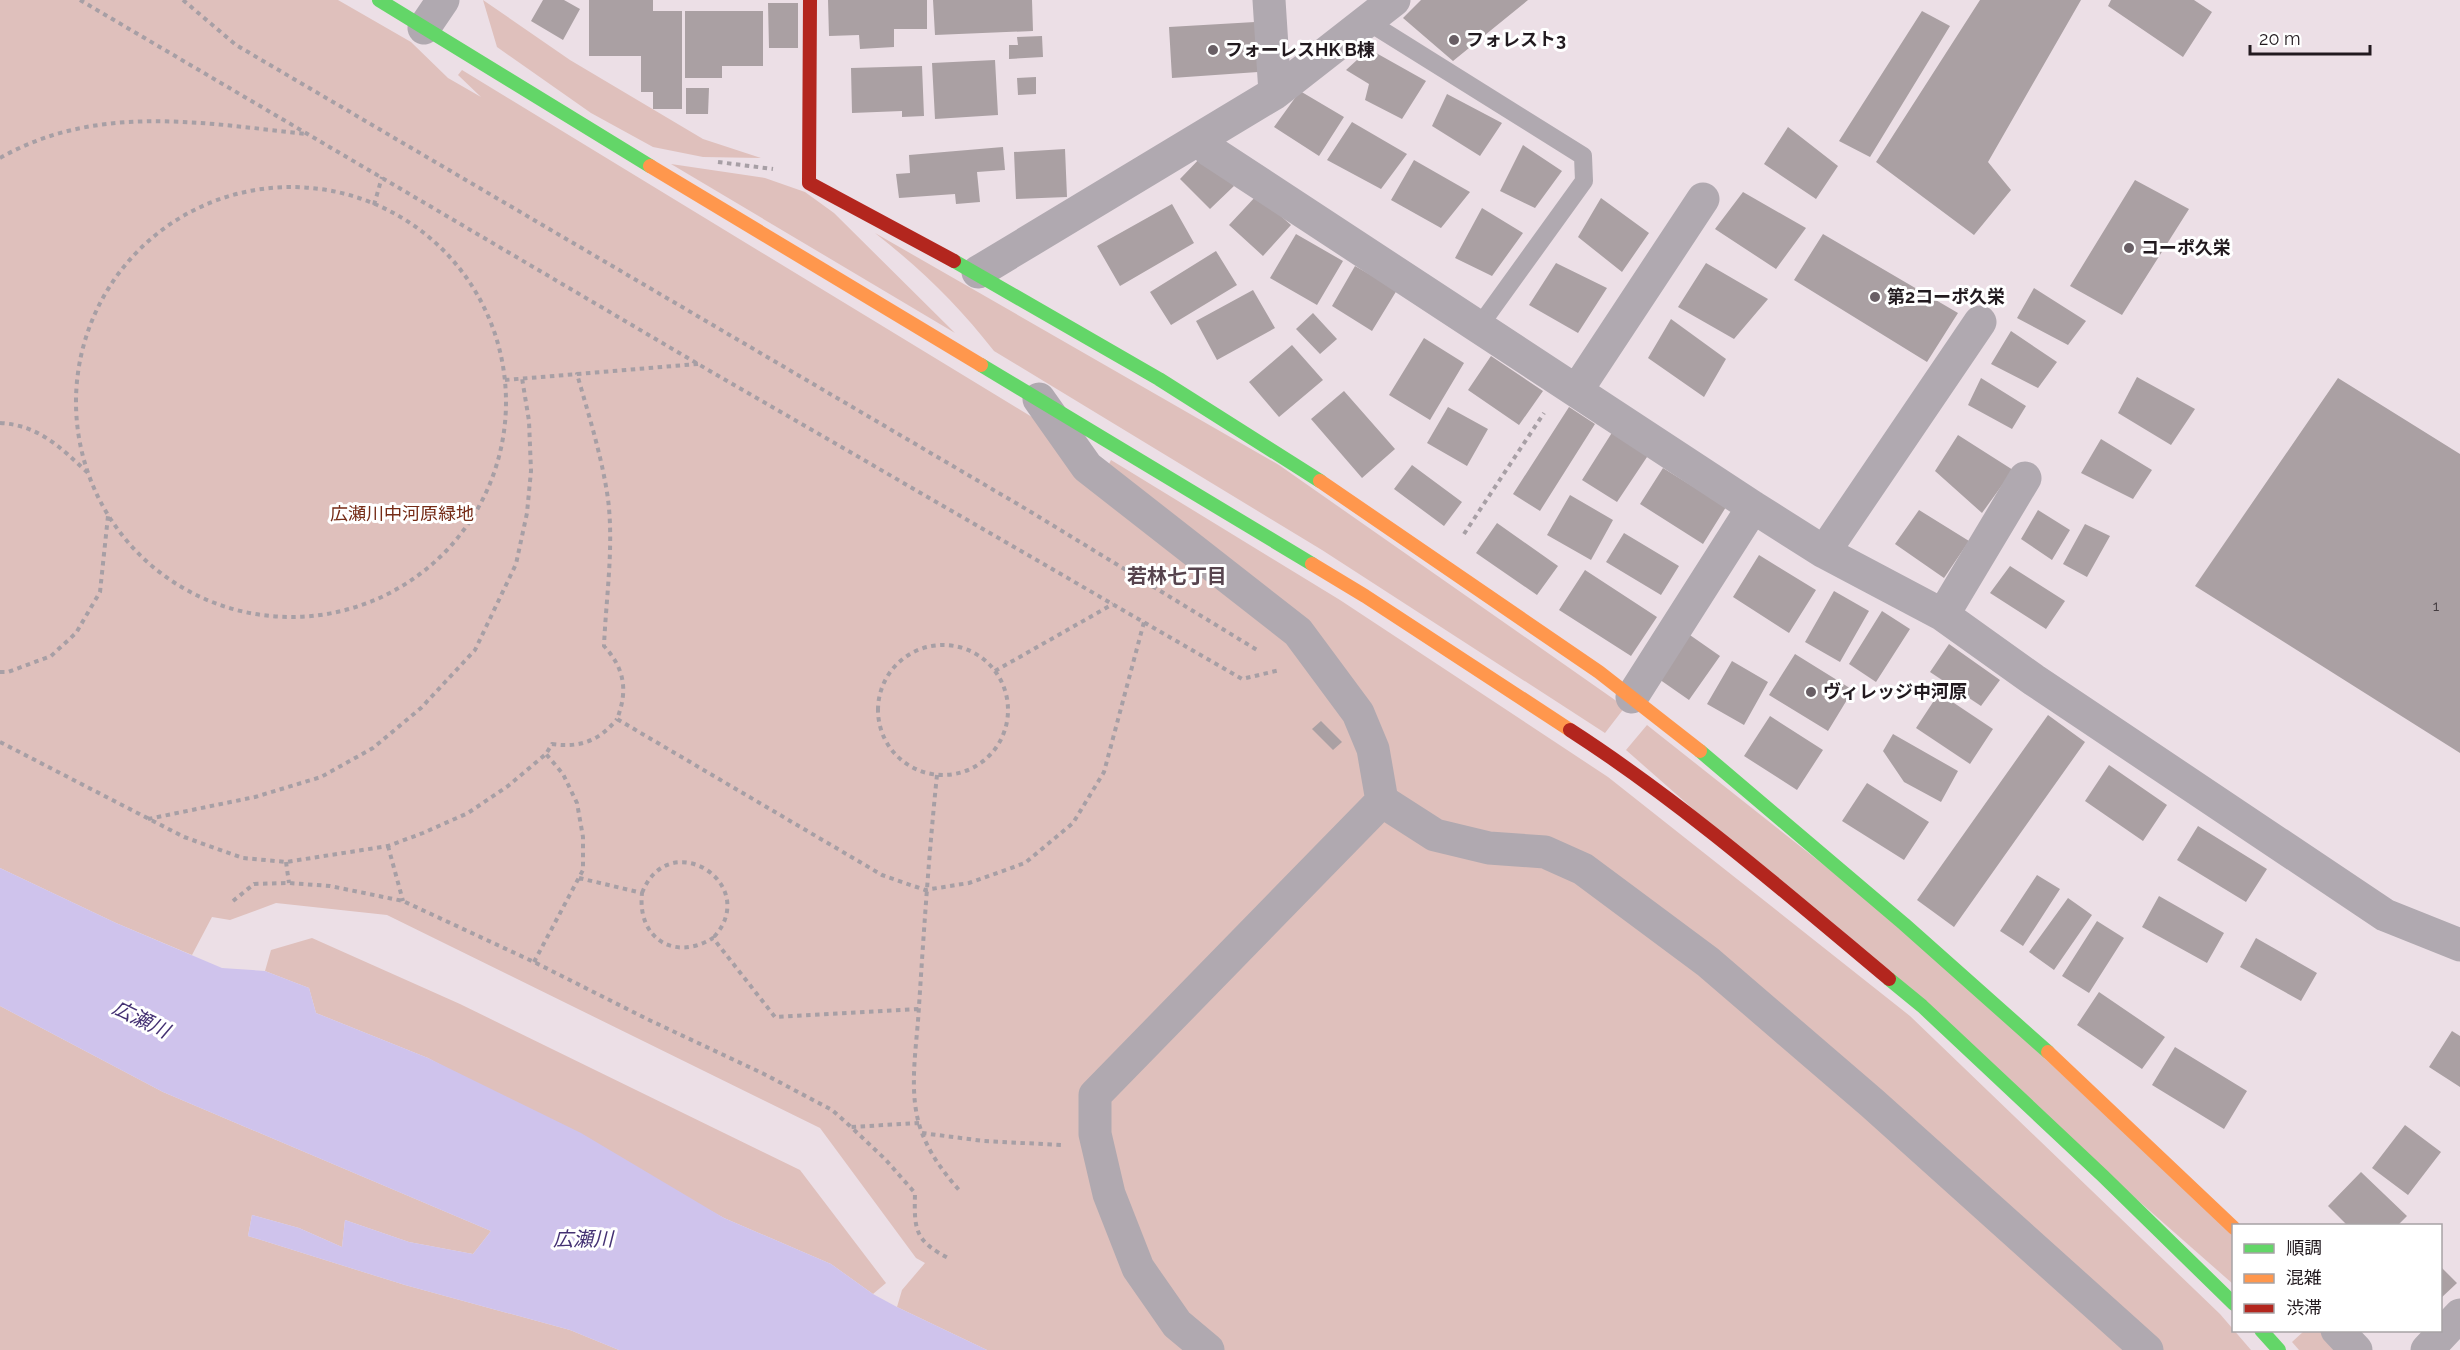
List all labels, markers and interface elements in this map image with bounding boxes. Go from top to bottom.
scale bar [2250,18,2370,56]
text: 20 m [2259,28,2301,49]
place label: フォレスト3 [1466,29,1566,50]
marker: フォレスト3 [1447,33,1461,47]
place label: フォーレスHK B棟 [1225,39,1375,60]
marker: フォーレスHK B棟 [1206,43,1220,57]
place label: コーポ久栄 [2141,237,2231,258]
marker: コーポ久栄 [2122,241,2136,255]
place label: 第2コーポ久栄 [1887,286,2005,307]
marker: 第2コーポ久栄 [1868,290,1882,304]
park label: 広瀬川中河原緑地 [330,503,474,524]
district label: 若林七丁目 [1127,564,1227,588]
house number: 1 [2433,597,2440,615]
place label: ヴィレッジ中河原 [1823,681,1967,702]
marker: ヴィレッジ中河原 [1804,685,1818,699]
water label: 広瀬川 [109,995,175,1044]
legend [2232,1224,2442,1332]
water label: 広瀬川 [553,1227,615,1251]
text: 順調 [2286,1237,2322,1258]
text: 混雑 [2286,1267,2322,1288]
text: 渋滞 [2286,1297,2322,1318]

